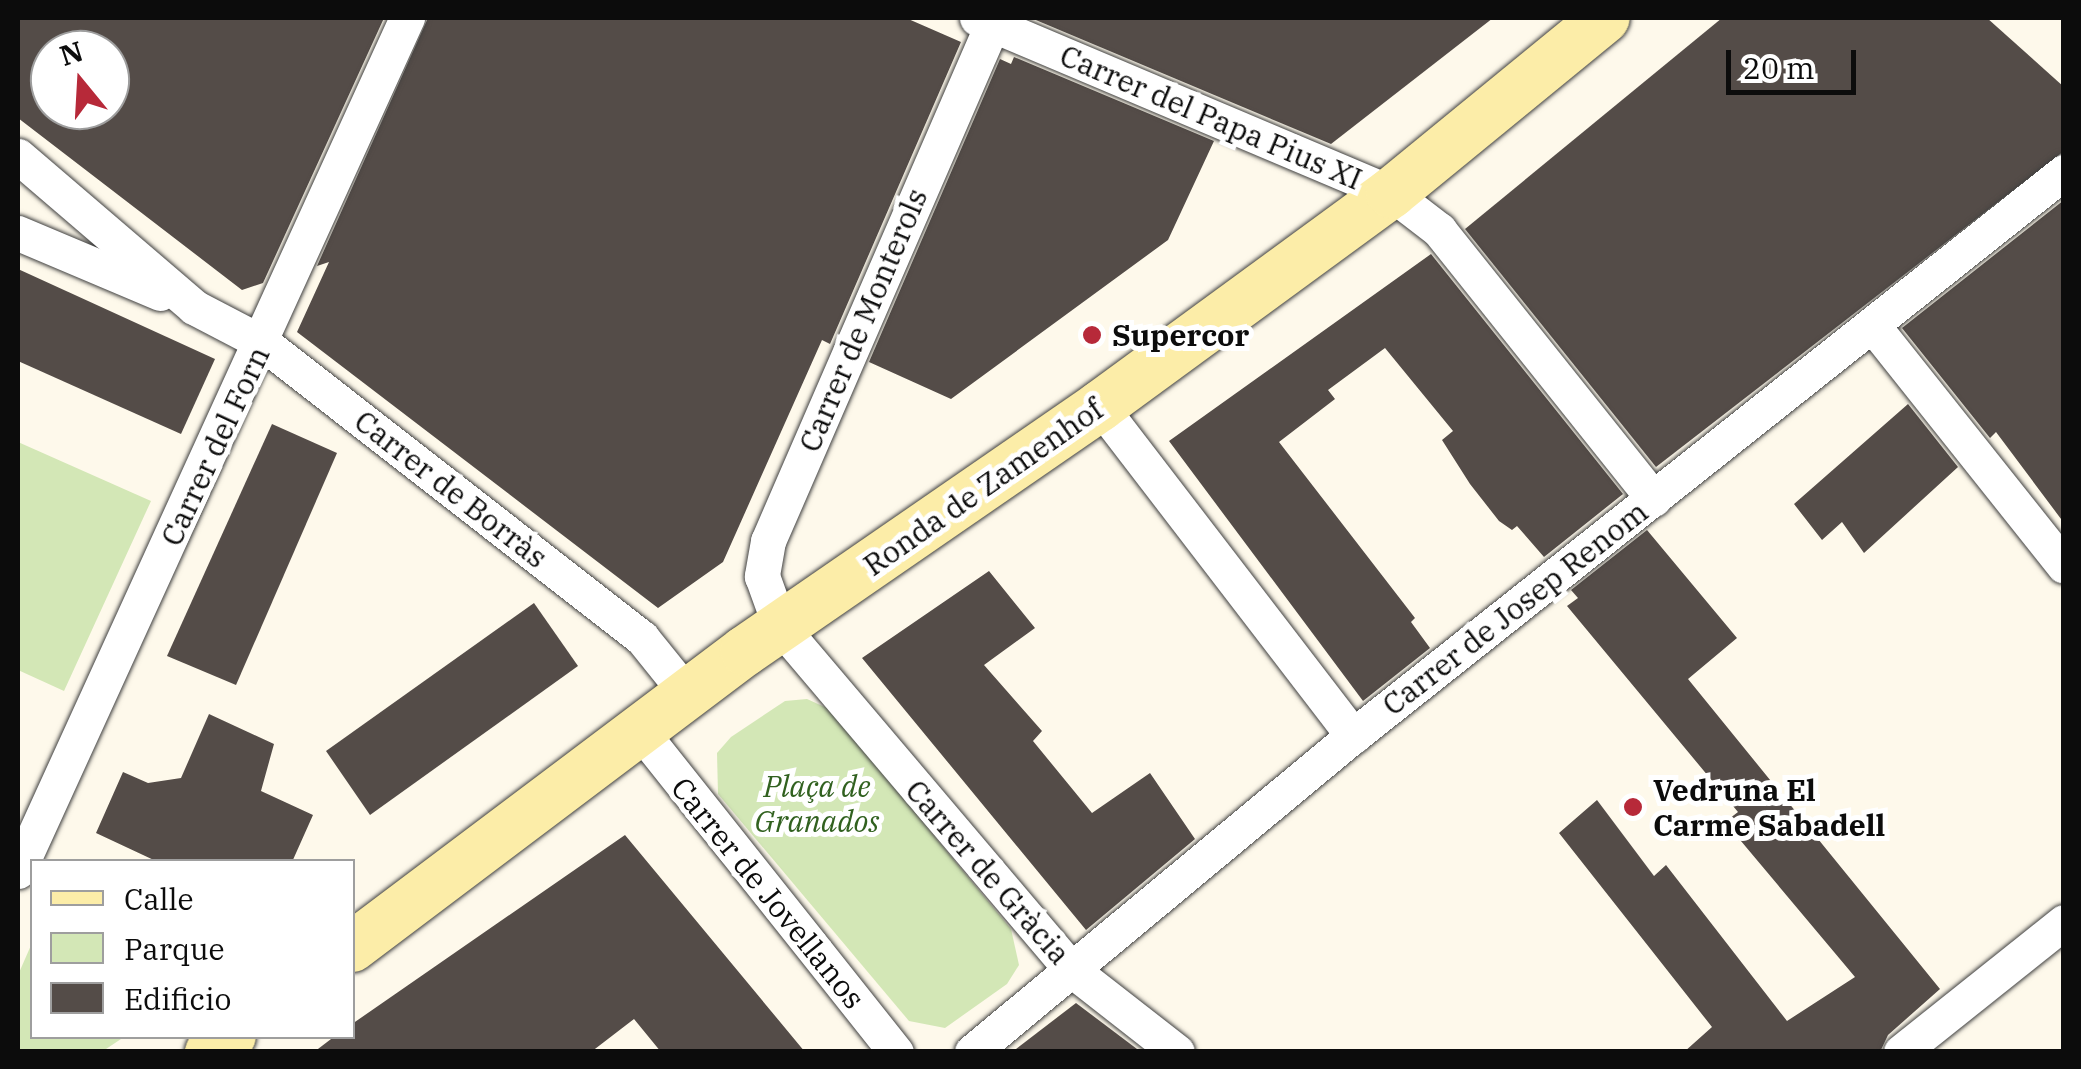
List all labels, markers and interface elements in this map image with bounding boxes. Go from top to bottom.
north arrow [30,30,130,130]
scale bar [1731,30,1861,92]
text: N [55,32,87,74]
street label: Carrer del Papa Pius XI [1055,37,1367,197]
text: 20 m [1743,48,1815,87]
street label: Carrer de Monterols [791,183,935,457]
place label: Supercor [1112,317,1249,353]
marker: Supercor [1081,324,1103,346]
street label: Carrer del Forn [153,341,277,551]
street label: Ronda de Zamenhof [856,391,1110,583]
street label: Carrer de Borràs [348,403,554,575]
street label: Carrer de Josep Renom [1375,493,1655,723]
park label: Plaça de Granados [755,768,879,838]
street label: Carrer de Jovellanos [664,770,872,1016]
place label: Vedruna El Carme Sabadell [1653,772,1885,842]
street label: Carrer de Gràcia [898,773,1078,971]
marker: Vedruna El Carme Sabadell [1622,796,1644,818]
legend [30,859,355,1039]
text: Calle [124,879,194,918]
text: Parque [124,929,225,968]
text: Edificio [124,979,231,1018]

